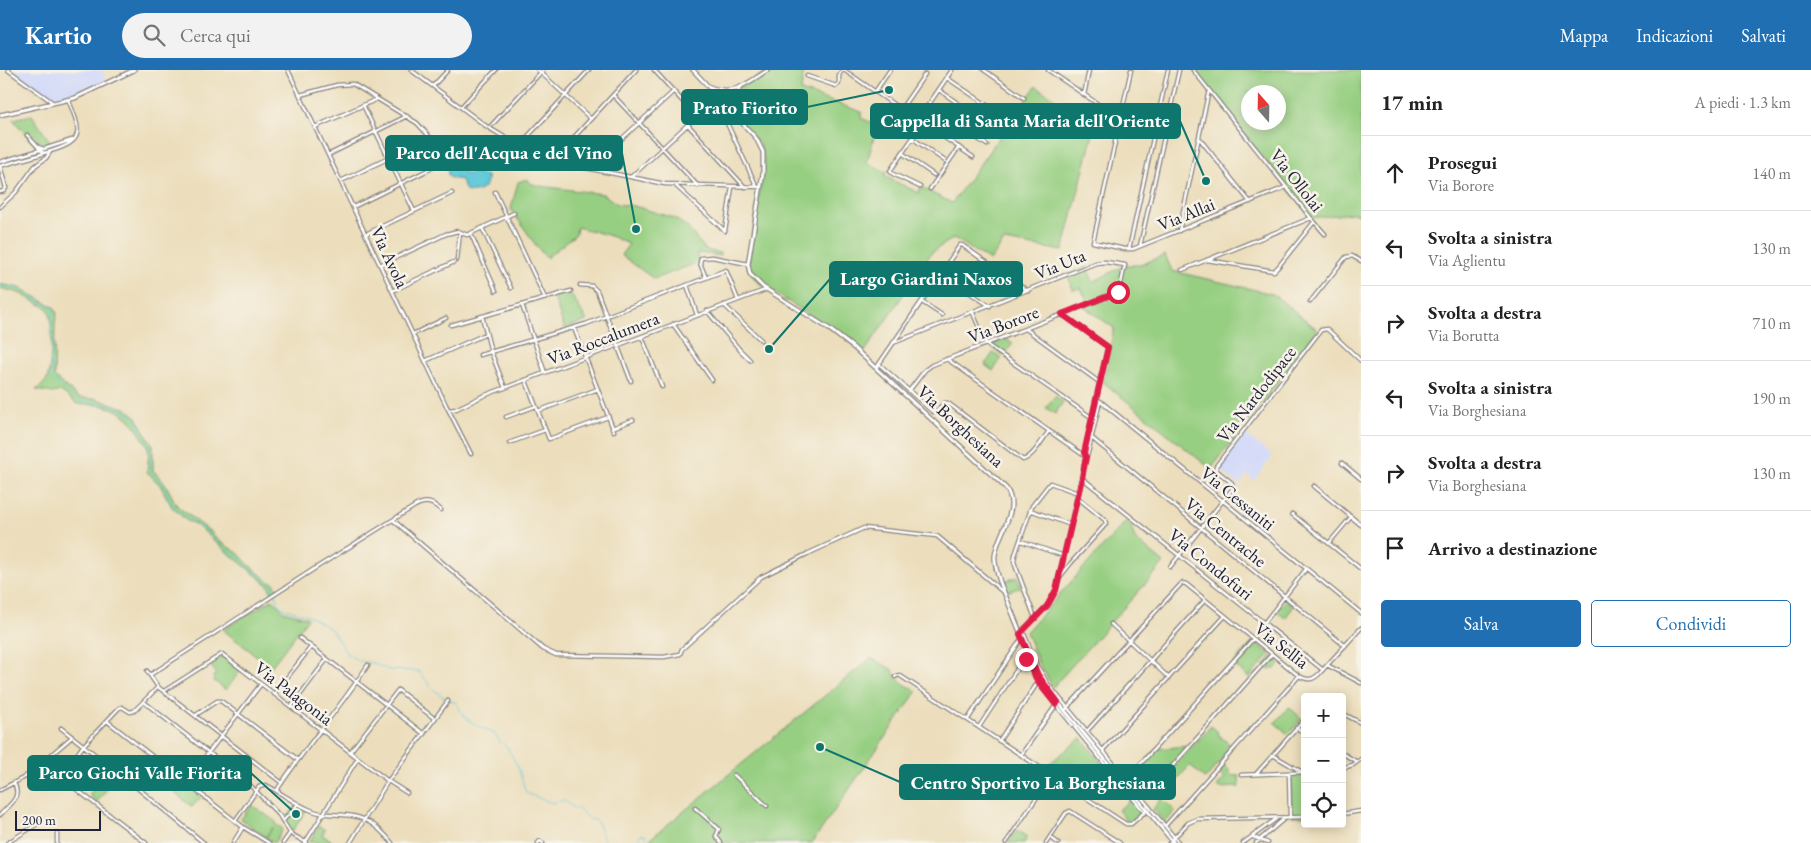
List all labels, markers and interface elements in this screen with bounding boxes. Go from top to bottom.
search box [122,13,472,58]
text: Kartio [25,20,92,51]
icon: search [140,21,168,49]
text: Cerca qui [180,23,251,48]
text: Mappa [1560,24,1608,47]
text: Indicazioni [1636,24,1713,47]
text: Salvati [1741,24,1786,47]
north arrow [1241,85,1286,130]
text: 17 min [1381,89,1443,116]
callout: Prato Fiorito [682,90,807,124]
text: A piedi · 1.3 km [1695,92,1791,113]
text: Prato Fiorito [693,95,798,120]
callout: Cappella di Santa Maria dell'Oriente [871,104,1180,138]
text: Cappella di Santa Maria dell'Oriente [880,108,1170,133]
callout: Parco dell'Acqua e del Vino [386,136,622,170]
text: Parco dell'Acqua e del Vino [396,140,612,165]
street label: Via Ollolai [1265,144,1329,217]
text: Prosegui [1428,150,1497,175]
icon: ahead [1381,159,1409,187]
text: 140 m [1752,163,1791,184]
text: Via Borore [1428,175,1494,196]
street label: Via Allai [1154,192,1218,236]
street label: Via Avola [366,222,415,292]
text: Svolta a sinistra [1428,225,1552,250]
icon: left [1381,234,1409,262]
text: 130 m [1752,238,1791,259]
street label: Via Uta [1031,243,1090,285]
text: Via Aglientu [1428,250,1506,271]
callout: Largo Giardini Naxos [830,262,1022,296]
text: Largo Giardini Naxos [840,266,1012,291]
route start [1107,281,1130,304]
street label: Via Borore [964,300,1042,348]
text: Svolta a destra [1428,300,1542,325]
street label: Via Roccalumera [544,306,663,370]
icon: right [1381,309,1409,337]
text: 710 m [1752,313,1791,334]
text: Via Borutta [1428,325,1499,346]
street label: Via Nardodipace [1211,341,1301,447]
text: Svolta a sinistra [1428,375,1552,400]
street label: Via Borghesiana [913,380,1010,473]
icon: left [1381,384,1409,412]
text: 190 m [1752,388,1791,409]
text: Via Borghesiana [1428,400,1526,421]
text: Svolta a destra [1428,450,1542,475]
icon: right [1381,459,1409,487]
street label: Via Cessaniti [1196,461,1280,535]
text: 130 m [1752,463,1791,484]
text: Via Borghesiana [1428,475,1526,496]
street label: Via Centrache [1180,492,1272,572]
street label: Via Condofuri [1164,523,1258,605]
icon: arrive [1381,534,1409,562]
text: Arrivo a destinazione [1428,536,1597,561]
button: Salva [1381,600,1581,647]
button: Condividi [1591,600,1791,647]
street label: Via Sellia [1250,617,1314,674]
route end [1015,648,1038,671]
street label: Via Palagonia [250,656,339,731]
map controls [1301,693,1346,828]
button: + [1301,693,1346,738]
button: − [1301,738,1346,783]
callout: Parco Giochi Valle Fiorita [28,756,251,790]
text: Parco Giochi Valle Fiorita [38,760,242,785]
callout: Centro Sportivo La Borghesiana [900,765,1175,799]
text: Centro Sportivo La Borghesiana [911,770,1166,795]
button: locate [1301,783,1346,828]
scale bar [15,808,101,831]
text: 200 m [22,811,56,829]

